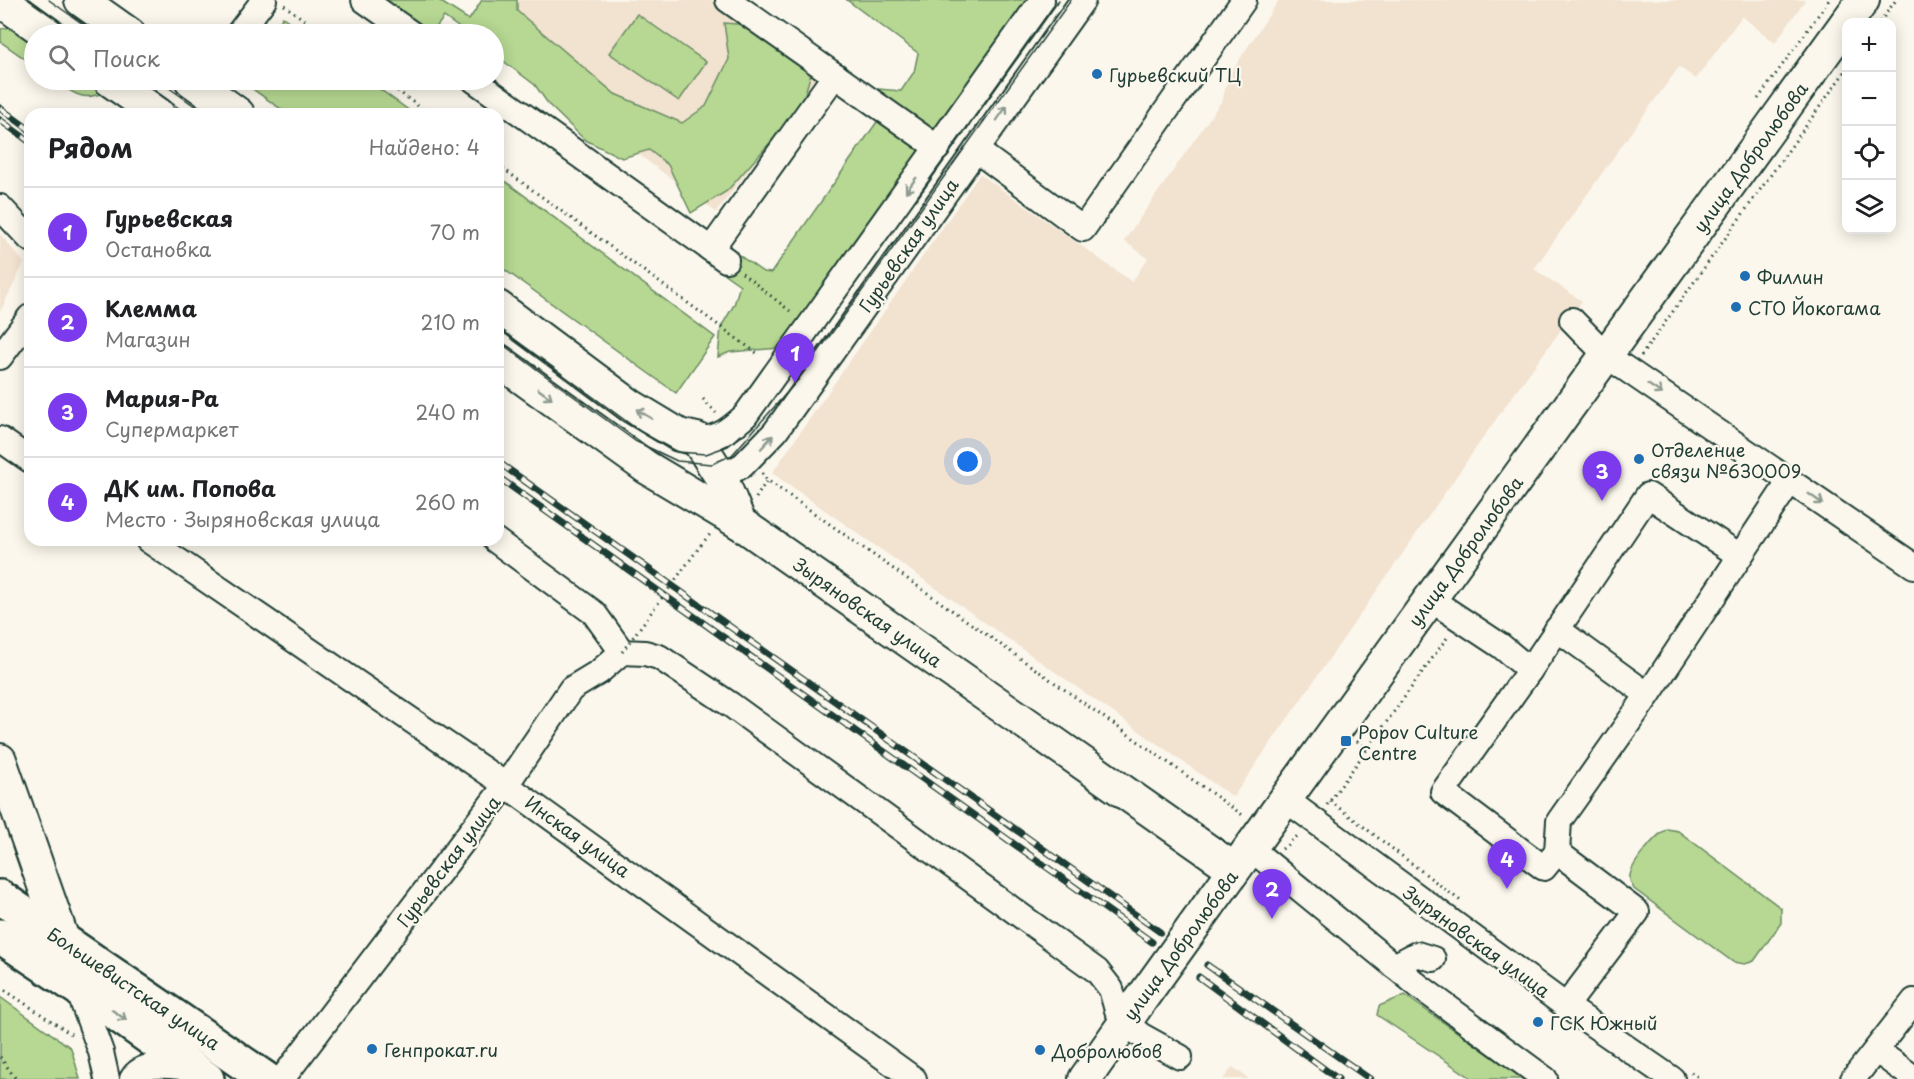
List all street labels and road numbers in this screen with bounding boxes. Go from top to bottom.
street label: улица Добролюбова [1686,75,1814,238]
street label: Гурьевская улица [852,172,965,318]
street label: улица Добролюбова [1401,469,1529,632]
street label: Зыряновская улица [788,551,948,674]
street label: Гурьевская улица [390,789,507,932]
street label: Инская улица [520,789,637,884]
street label: улица Добролюбова [1116,863,1244,1026]
street label: Зыряновская улица [1398,878,1557,1004]
street label: Большевистская улица [42,920,226,1056]

